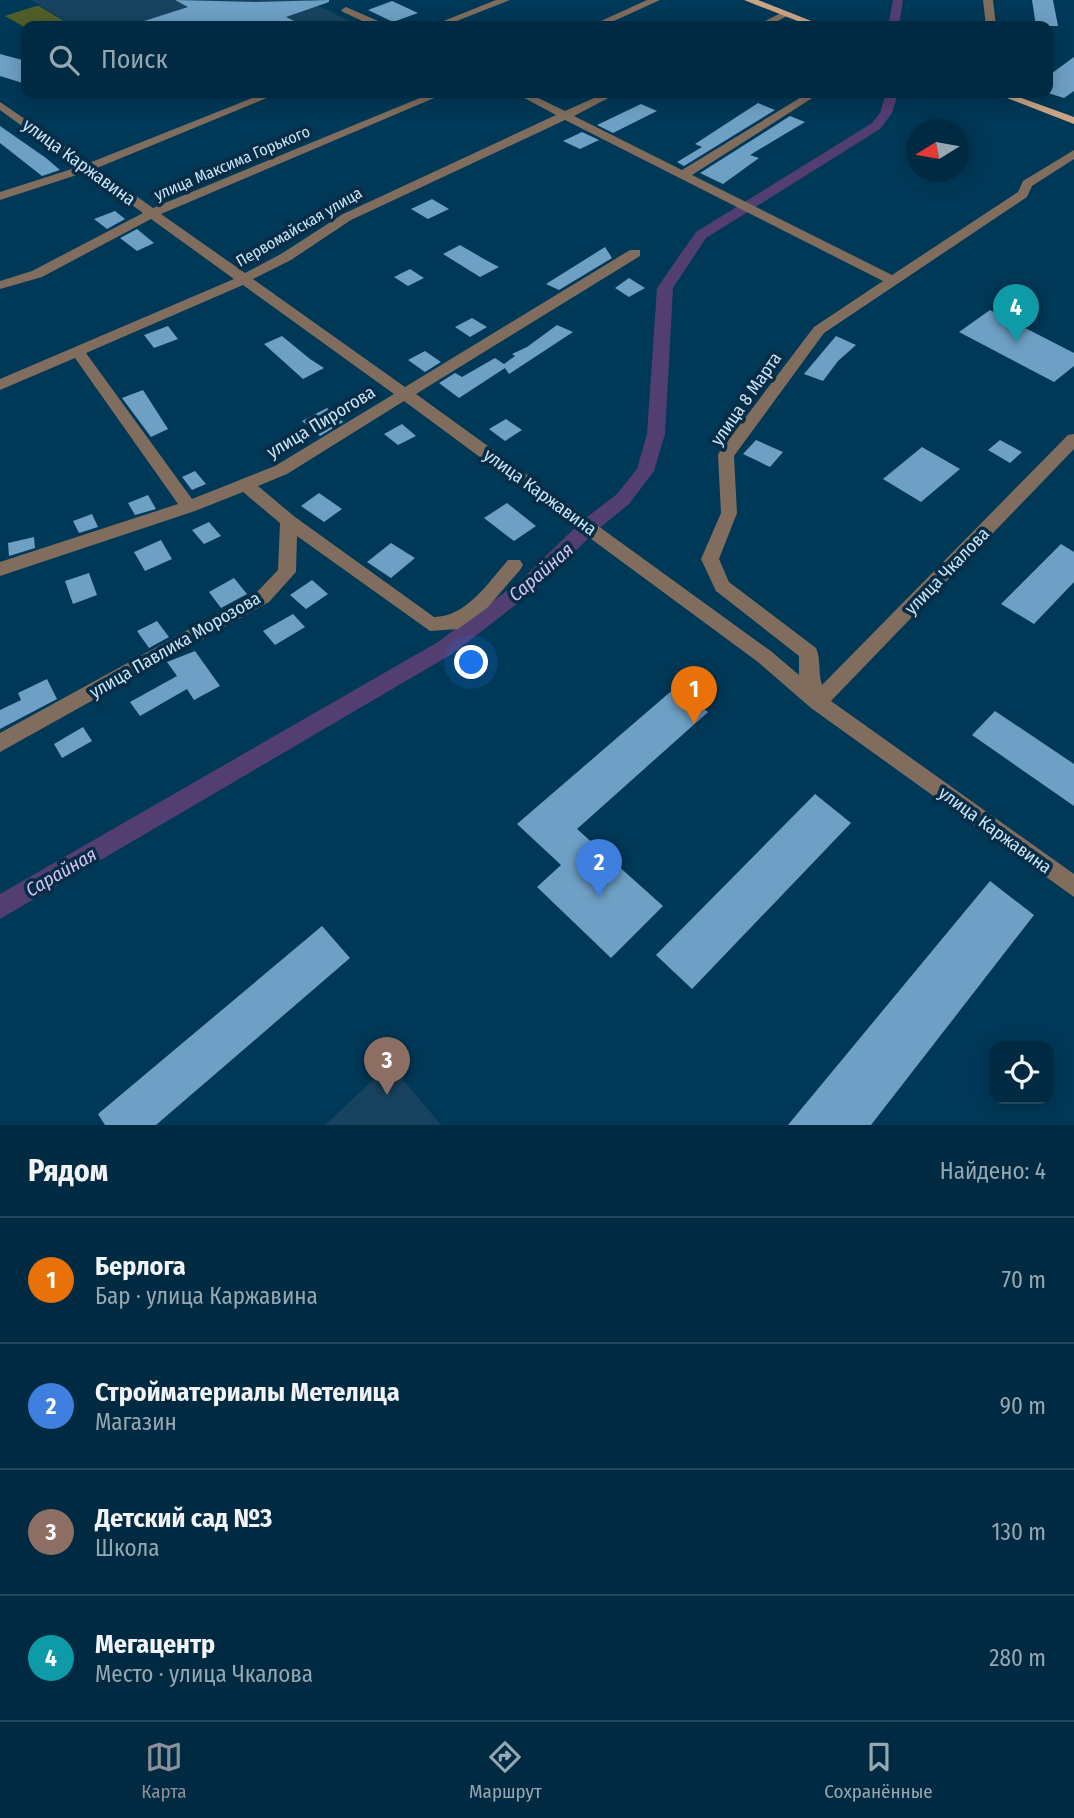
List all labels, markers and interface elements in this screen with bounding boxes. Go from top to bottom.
search box [21,21,1053,98]
icon: search [45,41,83,79]
text: Поиск [101,44,168,75]
street label: улица Каржавина [18,114,140,210]
north arrow [906,119,969,182]
street label: улица Максима Горького [151,122,313,204]
street label: Первомайская улица [233,183,366,271]
pin: 4 [993,284,1039,342]
street label: улица 8 Марта [706,348,786,450]
street label: улица Пирогова [263,381,379,463]
street label: улица Каржавина [479,444,601,540]
street label: улица Чкалова [900,523,994,619]
water label: Сарайная [504,538,578,606]
street label: улица Павлика Морозова [85,587,265,703]
your location [454,645,488,679]
pin: 1 [671,666,717,724]
street label: улица Каржавина [934,782,1056,878]
pin: 2 [576,839,622,897]
water label: Сарайная [21,843,101,901]
pin: 3 [364,1037,410,1095]
map controls [990,1041,1053,1104]
button: locate [990,1041,1053,1104]
text: Рядом [28,1153,108,1189]
text: Найдено: 4 [940,1157,1046,1185]
text: Берлога [95,1251,186,1282]
text: 1 [46,1266,56,1294]
text: 70 m [1002,1266,1046,1294]
text: Бар · улица Каржавина [95,1282,318,1310]
text: Стройматериалы Метелица [95,1377,400,1408]
text: 2 [46,1392,56,1420]
text: 90 m [1000,1392,1046,1420]
text: Магазин [95,1408,177,1436]
text: Детский сад №3 [95,1503,272,1534]
text: 3 [46,1518,56,1546]
text: 130 m [992,1518,1046,1546]
text: Школа [95,1534,160,1562]
text: Мегацентр [95,1629,215,1660]
text: 4 [45,1644,57,1672]
text: 280 m [989,1644,1046,1672]
text: Место · улица Чкалова [95,1660,313,1688]
tab: Карта [141,1738,187,1803]
tab: Маршрут [469,1738,542,1803]
tab: Сохранённые [824,1738,933,1803]

